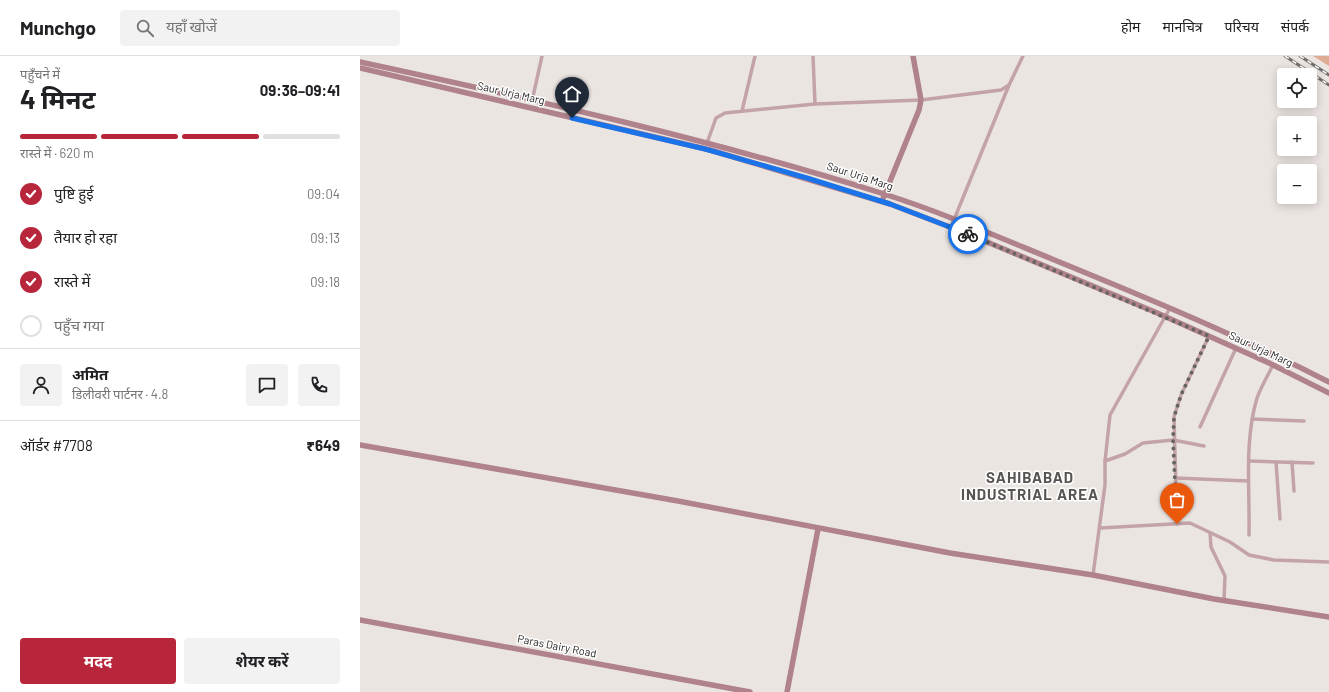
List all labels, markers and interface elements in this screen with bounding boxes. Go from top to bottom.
search box [120,10,400,46]
text: Munchgo [20,16,96,39]
icon: search [134,17,156,39]
text: यहाँ खोजें [166,17,217,35]
text: होम [1121,18,1140,35]
text: मानचित्र [1162,18,1203,35]
text: परिचय [1225,18,1259,35]
text: संपर्क [1281,18,1309,35]
text: पहुँचने में [20,66,60,82]
map controls [1277,68,1317,204]
button: locate [1277,68,1317,108]
pin [555,77,589,118]
street label: Saur Urja Marg [476,78,546,107]
text: 09:36–09:41 [260,81,340,99]
text: 4 मिनट [20,83,96,114]
icon: home [561,83,583,105]
button: + [1277,116,1317,156]
text: रास्ते में · 620 m [20,145,94,161]
street label: Saur Urja Marg [825,159,895,192]
button: − [1277,164,1317,204]
icon: check [20,183,42,205]
text: पुष्टि हुई [54,184,94,202]
text: 09:04 [307,186,340,202]
courier [948,214,988,254]
icon: bike [957,223,979,245]
icon: check [20,227,42,249]
text: तैयार हो रहा [54,228,117,246]
text: 09:13 [310,230,340,246]
icon: check [20,271,42,293]
text: रास्ते में [54,272,90,290]
text: 09:18 [310,274,340,290]
text: पहुँच गया [54,316,104,334]
street label: Saur Urja Marg [1227,328,1295,369]
button: person [20,364,62,406]
button: chat [246,364,288,406]
button: phone [298,364,340,406]
text: अमित [72,365,108,383]
text: डिलीवरी पार्टनर · 4.8 [72,386,168,402]
text: ऑर्डर #7708 [20,436,93,454]
text: ₹649 [306,436,340,454]
district label: SAHIBABAD INDUSTRIAL AREA [961,468,1099,503]
pin [1160,483,1194,524]
icon: bag [1166,489,1188,511]
street label: Paras Dairy Road [516,631,598,660]
button: मदद [20,638,176,684]
button: शेयर करें [184,638,340,684]

